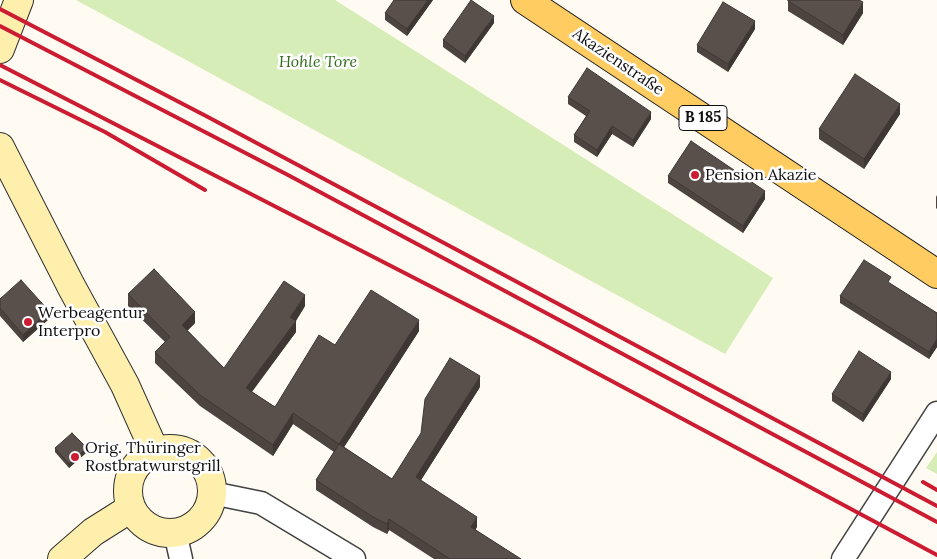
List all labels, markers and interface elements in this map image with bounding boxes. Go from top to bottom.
street label: Akazienstraße [569,24,667,100]
park label: Hohle Tore [279,52,357,72]
road number: B 185 [679,106,727,130]
place label: Pension Akazie [705,165,816,185]
marker: Pension Akazie [689,169,701,181]
place label: Werbeagentur Interpro [38,303,145,341]
marker: Werbeagentur Interpro [22,316,34,328]
place label: Orig. Thüringer Rostbratwurstgrill [85,438,221,476]
marker: Orig. Thüringer Rostbratwurstgrill [69,451,81,463]

